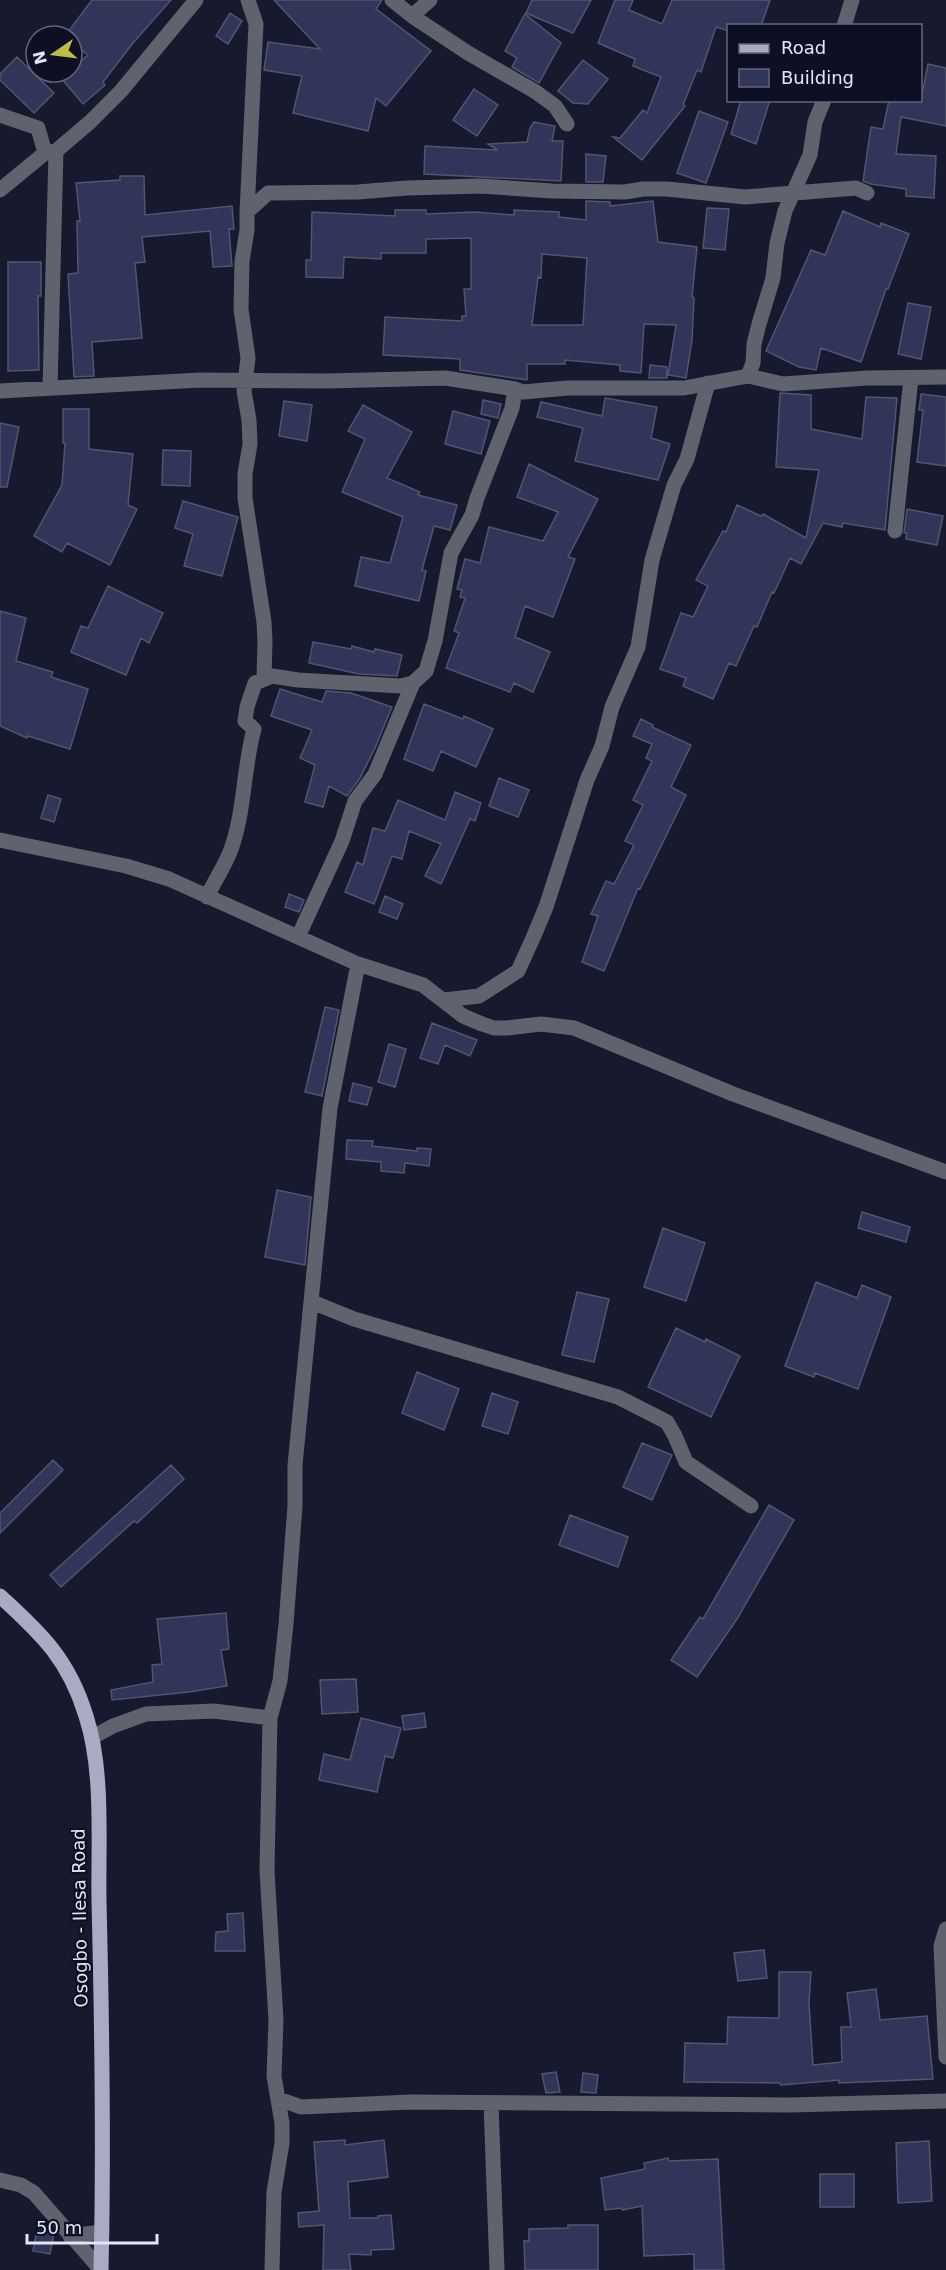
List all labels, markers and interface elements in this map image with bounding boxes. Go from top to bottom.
north arrow [24,24,84,84]
legend [727,24,922,102]
text: Road [781,37,826,58]
text: N [29,49,51,66]
text: Building [781,67,854,88]
street label: Osogbo - Ilesa Road [67,1828,92,2008]
scale bar [27,2207,158,2245]
text: 50 m [36,2217,82,2238]

